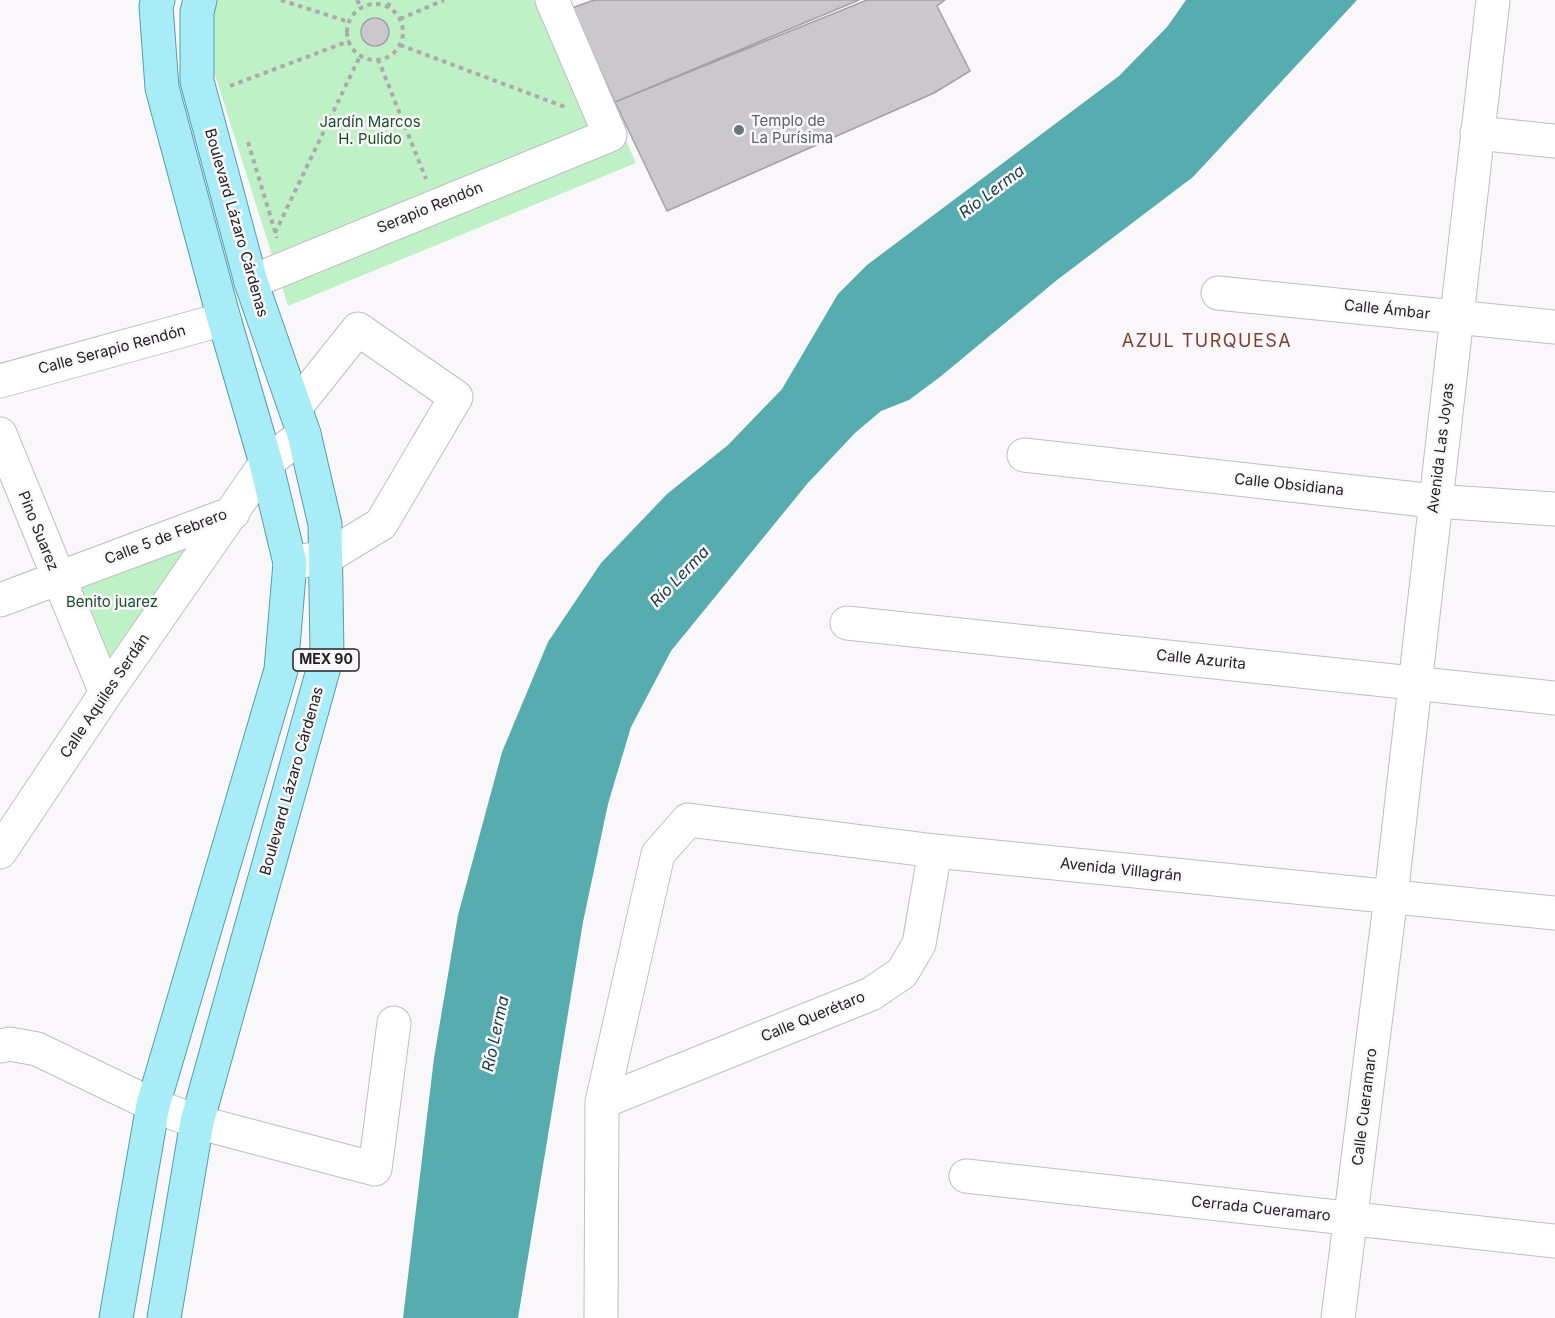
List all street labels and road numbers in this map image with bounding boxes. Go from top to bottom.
street label: Boulevard Lázaro Cárdenas [200,127,272,319]
street label: Serapio Rendón [374,179,486,237]
street label: Calle Ámbar [1343,297,1431,323]
street label: Calle Serapio Rendón [36,322,188,378]
street label: Avenida Las Joyas [1424,382,1458,514]
street label: Calle Obsidiana [1233,470,1345,500]
street label: Pino Suarez [14,488,62,574]
street label: Calle 5 de Febrero [102,505,230,569]
street label: Calle Aquiles Serdán [57,630,153,762]
street label: Calle Azurita [1155,646,1247,674]
road number: MEX 90 [293,649,359,671]
street label: Boulevard Lázaro Cárdenas [256,685,328,877]
street label: Avenida Villagrán [1059,855,1183,885]
street label: Calle Querétaro [758,988,868,1046]
street label: Calle Cueramaro [1349,1047,1381,1167]
street label: Cerrada Cueramaro [1190,1193,1332,1225]

